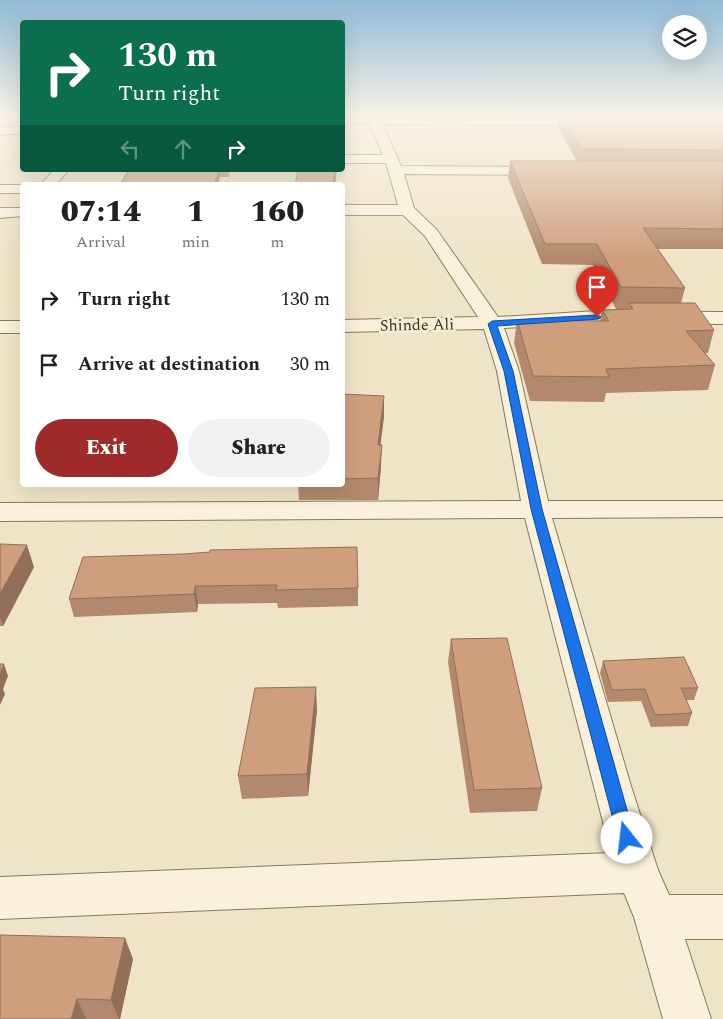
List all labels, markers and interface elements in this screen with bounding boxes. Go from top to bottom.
map controls [662,15,707,60]
button: layers [662,15,707,60]
text: 130 m [118,29,217,82]
icon: right [35,40,100,105]
text: Turn right [118,77,220,110]
icon: left [116,135,144,163]
icon: ahead [169,135,197,163]
icon: right [222,135,250,163]
text: 07:14 [61,189,141,235]
text: 1 [187,189,205,235]
text: 160 [250,189,304,235]
text: Arrival [76,230,126,254]
text: min [182,230,210,254]
text: m [270,230,284,254]
pin [576,266,618,317]
icon: arrive [583,273,611,301]
text: Turn right [78,285,171,314]
text: 130 m [280,285,330,314]
icon: right [35,286,63,314]
street label: Shinde Ali [380,312,454,338]
text: Arrive at destination [78,350,260,379]
text: 30 m [290,350,330,379]
icon: arrive [35,351,63,379]
button: Exit [35,419,178,477]
button: Share [188,419,330,477]
position arrow [600,811,652,863]

